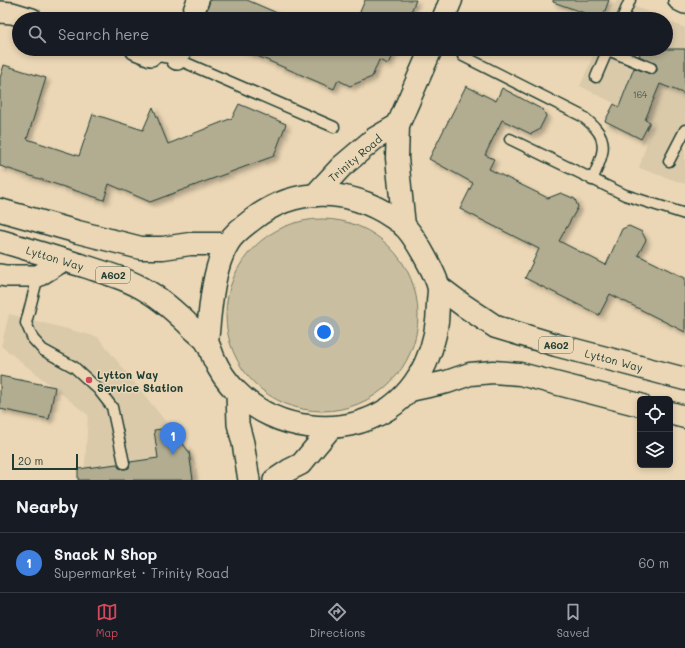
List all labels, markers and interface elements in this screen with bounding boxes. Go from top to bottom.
search box [12,12,673,56]
icon: search [26,23,48,45]
text: Search here [58,24,149,44]
house number: 164 [633,89,648,100]
street label: Trinity Road [325,131,385,185]
street label: Lytton Way [24,242,86,274]
road number: A602 [96,267,130,283]
your location [314,322,334,342]
road number: A602 [539,337,573,353]
street label: Lytton Way [583,345,645,375]
place label: Lytton Way Service Station [97,367,183,395]
marker: Lytton Way Service Station [84,375,94,385]
map controls [637,396,673,468]
button: locate [637,396,673,432]
pin: 1 [160,422,186,455]
button: layers [637,432,673,468]
scale bar [12,452,78,471]
text: 20 m [18,453,43,468]
text: Nearby [16,495,78,517]
text: Snack N Shop [54,544,157,564]
text: 1 [26,554,32,571]
text: 60 m [639,554,669,571]
text: Supermarket · Trinity Road [54,564,229,581]
tab: Map [96,601,118,640]
tab: Directions [309,601,365,640]
tab: Saved [557,601,589,640]

